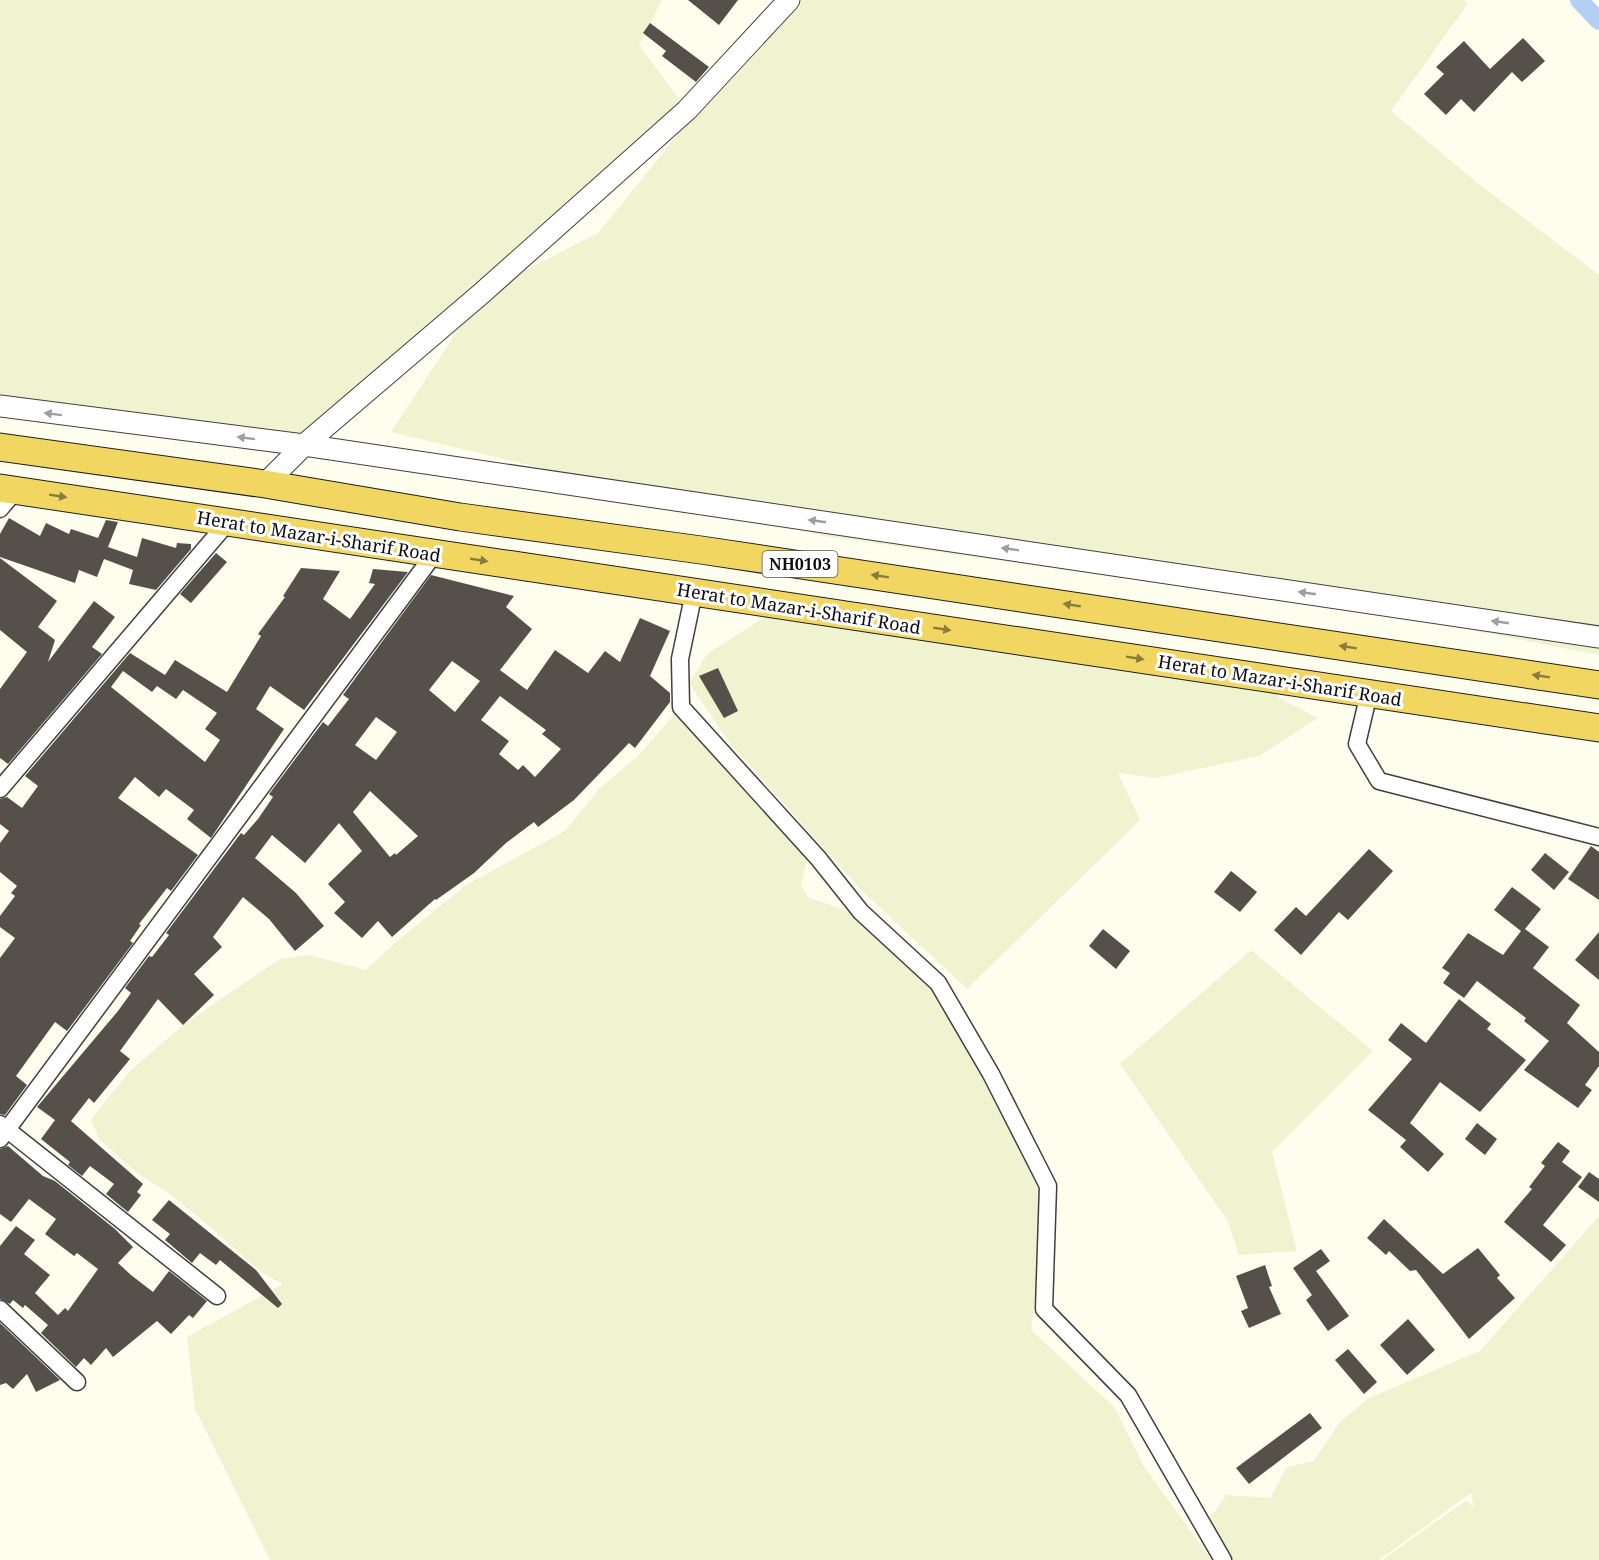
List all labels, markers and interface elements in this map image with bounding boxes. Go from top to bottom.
one-way arrow [43,409,62,419]
one-way arrow [237,433,256,442]
one-way arrow [48,492,67,501]
street label: Herat to Mazar-i-Sharif Road [195,505,443,567]
one-way arrow [807,516,826,525]
one-way arrow [1000,545,1019,554]
road number: NH0103 [762,551,838,577]
one-way arrow [470,555,489,564]
one-way arrow [870,572,889,581]
street label: Herat to Mazar-i-Sharif Road [675,577,923,639]
one-way arrow [1297,589,1316,598]
one-way arrow [1063,601,1082,610]
one-way arrow [1490,617,1509,626]
one-way arrow [933,625,952,634]
one-way arrow [1339,642,1358,651]
street label: Herat to Mazar-i-Sharif Road [1156,649,1404,711]
one-way arrow [1125,654,1144,663]
one-way arrow [1532,671,1551,680]

